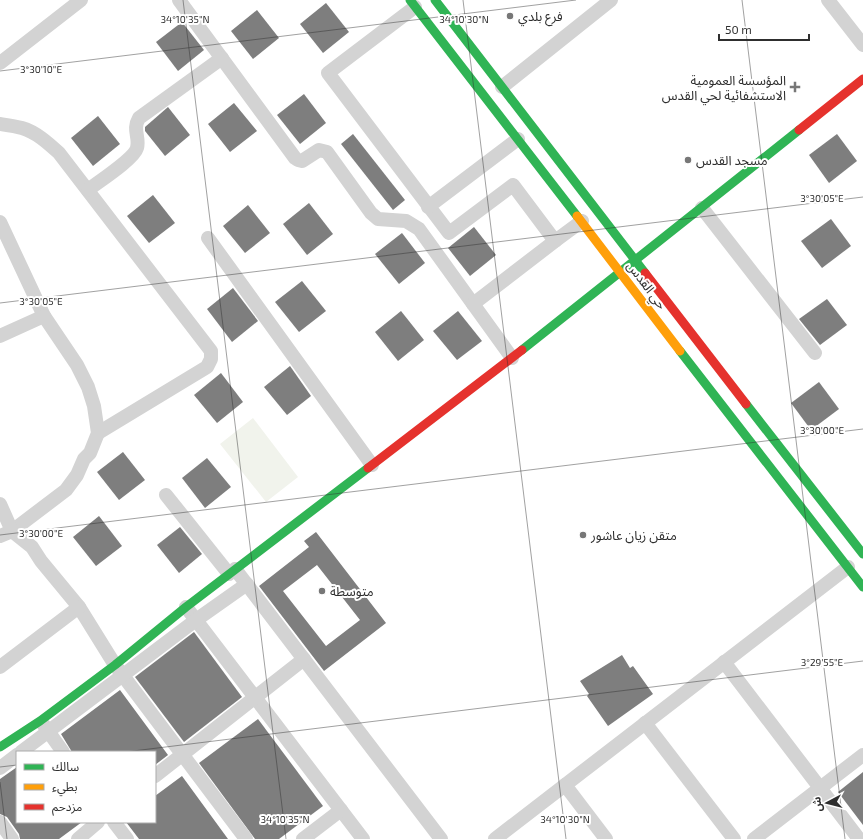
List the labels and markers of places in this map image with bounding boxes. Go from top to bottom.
place label: فرع بلدي [518,8,563,27]
marker: فرع بلدي [505,11,515,21]
place label: المؤسسة العمومية الاستشفائية لحي القدس [662,72,786,106]
marker: المؤسسة العمومية الاستشفائية لحي القدس [789,81,801,93]
place label: مسجد القدس [696,152,768,169]
marker: مسجد القدس [683,155,693,165]
place label: متقن زيان عاشور [590,527,677,544]
marker: متقن زيان عاشور [578,530,588,540]
place label: متوسطة [330,583,374,599]
marker: متوسطة [317,586,327,596]

